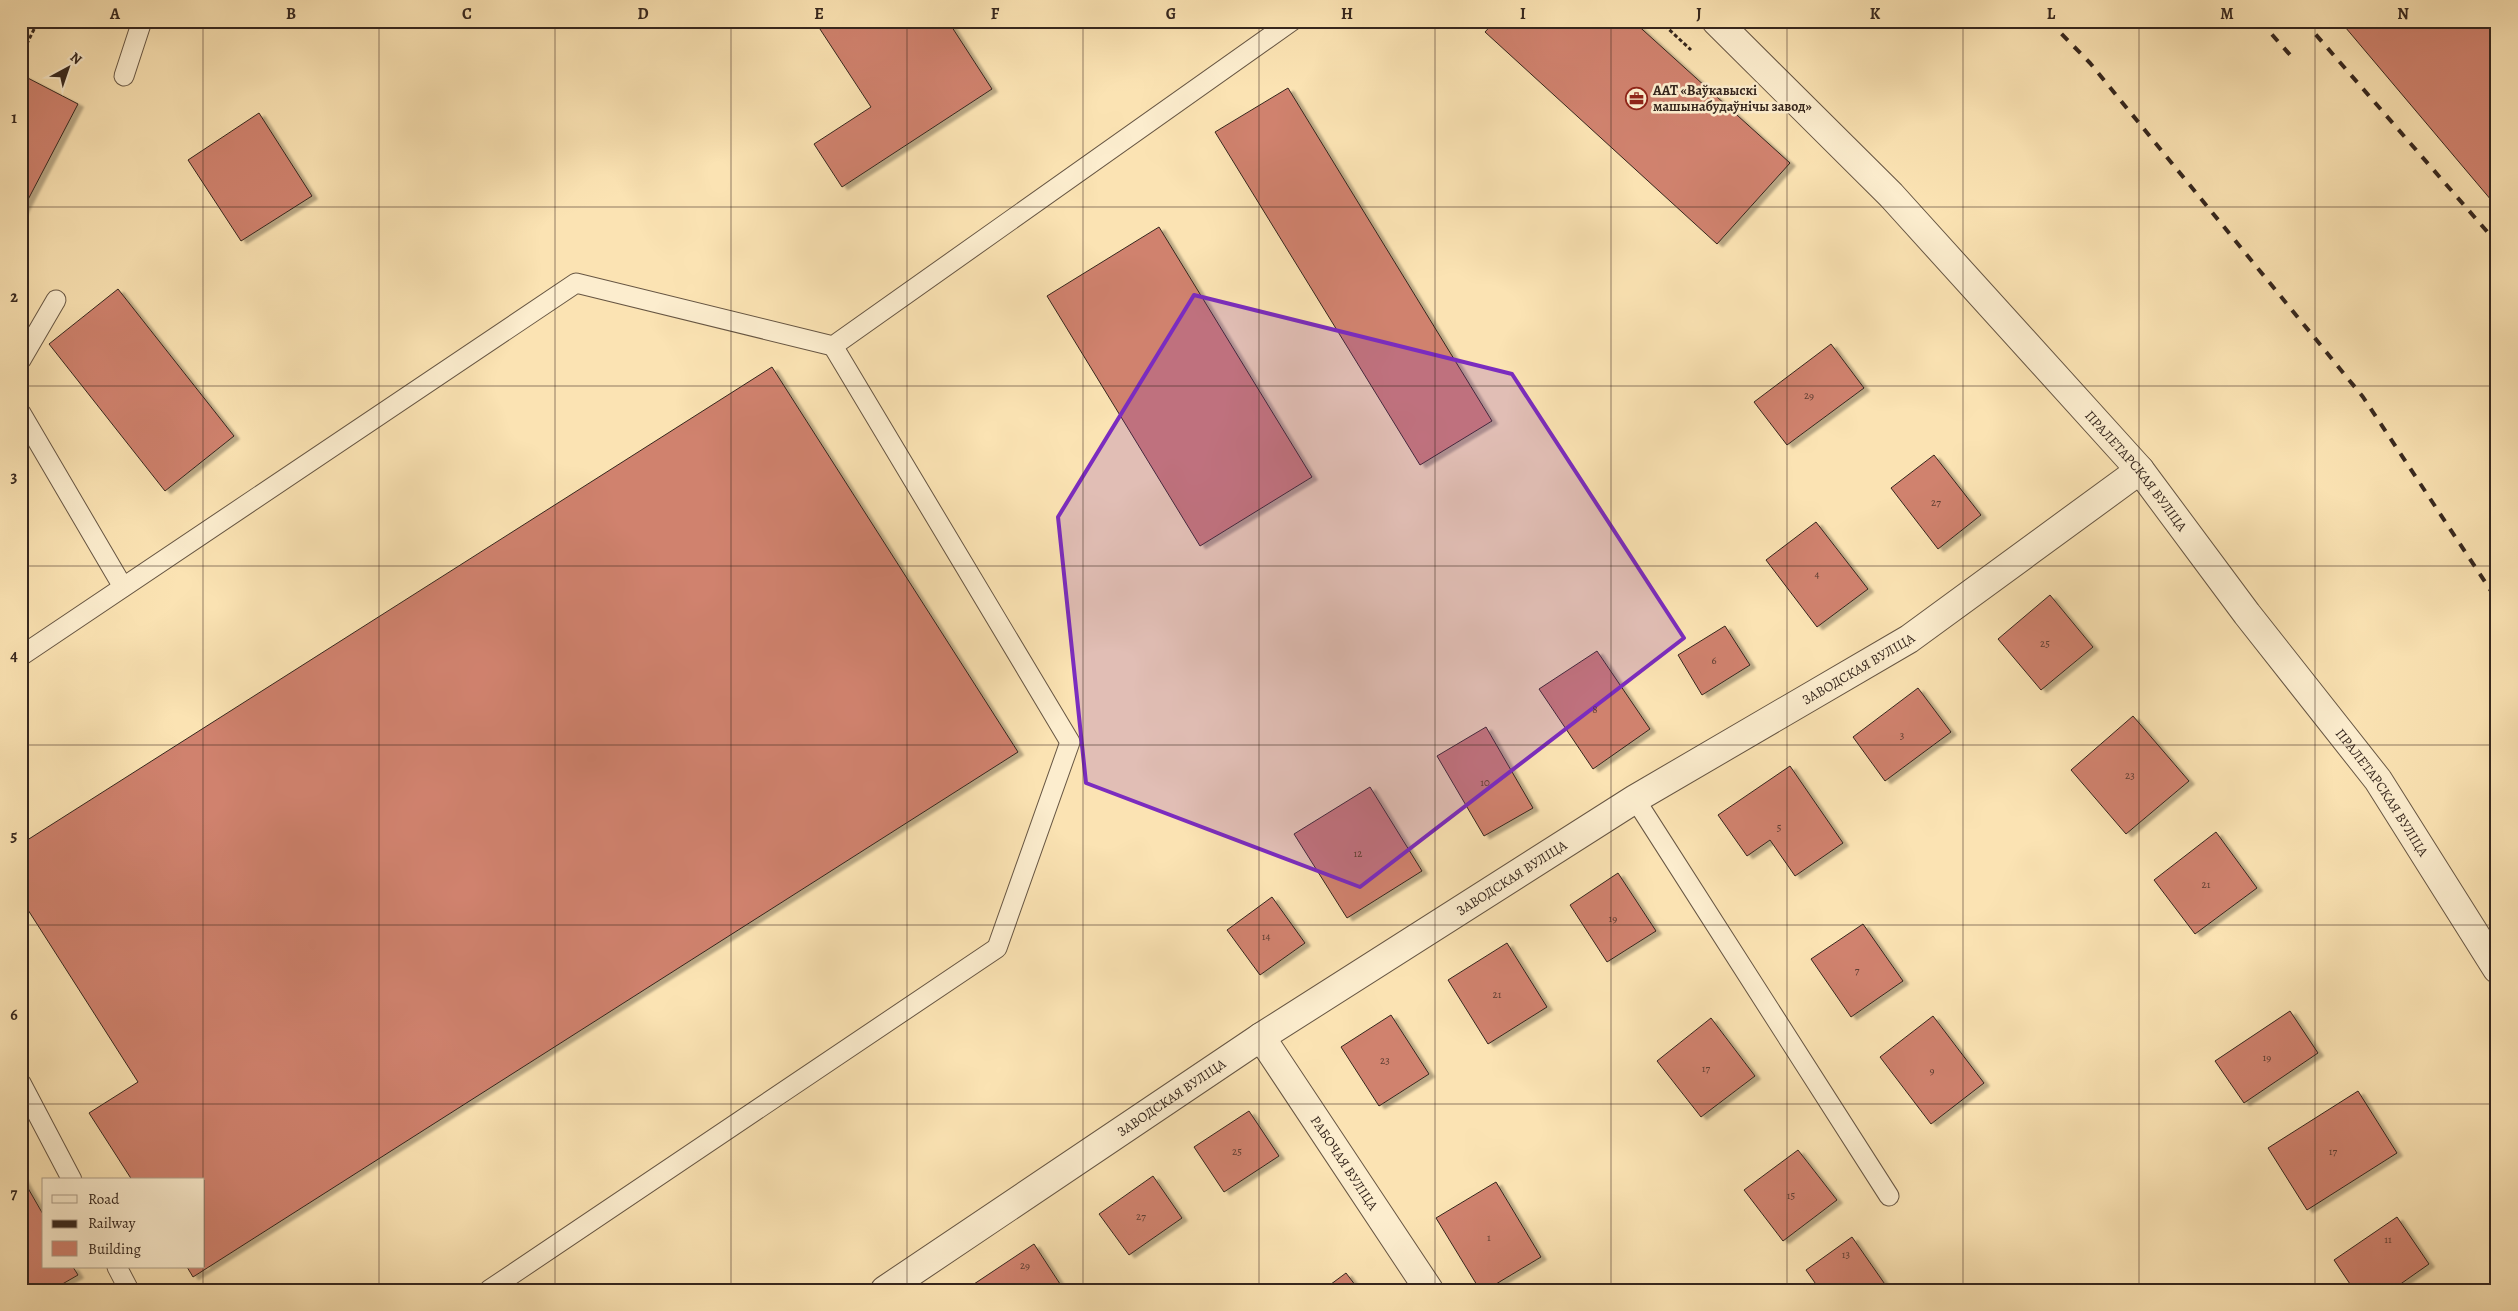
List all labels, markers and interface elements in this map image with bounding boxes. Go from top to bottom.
text: A [109,3,121,25]
text: B [286,3,296,25]
text: C [462,3,472,25]
text: D [637,3,649,25]
text: E [814,3,824,25]
text: F [991,3,1000,25]
text: G [1166,3,1176,25]
text: H [1341,3,1353,25]
text: I [1520,3,1526,25]
text: J [1696,3,1702,25]
text: K [1870,3,1881,25]
text: L [2047,3,2056,25]
text: M [2220,3,2234,25]
text: N [2397,3,2409,25]
north arrow [42,42,92,92]
text: N [66,48,86,69]
place label: ААТ «Ваўкавыскі машынабудаўнічы завод» [1652,81,1812,116]
office icon: ААТ «Ваўкавыскі машынабудаўнічы завод» [1625,86,1649,110]
text: 1 [11,107,17,129]
text: 2 [10,286,18,308]
house number: 29 [1804,388,1814,403]
street label: ПРАЛЕТАРСКАЯ ВУЛІЦА [2080,406,2192,536]
text: 3 [11,466,18,488]
house number: 27 [1931,495,1941,510]
house number: 4 [1815,567,1820,582]
street label: ЗАВОДСКАЯ ВУЛІЦА [1799,628,1920,709]
house number: 25 [2040,636,2050,651]
text: 4 [10,645,18,667]
house number: 6 [1711,653,1717,668]
house number: 8 [1592,702,1598,717]
street label: ПРАЛЕТАРСКАЯ ВУЛІЦА [2331,725,2433,861]
house number: 3 [1900,728,1904,743]
house number: 23 [2125,768,2135,783]
house number: 10 [1480,775,1490,790]
house number: 5 [1777,820,1782,835]
text: 5 [11,825,18,847]
street label: ЗАВОДСКАЯ ВУЛІЦА [1453,835,1571,920]
house number: 12 [1354,846,1363,861]
house number: 21 [2202,877,2211,892]
house number: 19 [1609,911,1617,926]
house number: 14 [1262,929,1270,944]
house number: 7 [1855,963,1860,978]
house number: 21 [1493,987,1502,1002]
text: 6 [10,1004,18,1026]
house number: 19 [2263,1050,2271,1065]
house number: 23 [1380,1053,1390,1068]
street label: ЗАВОДСКАЯ ВУЛІЦА [1113,1054,1230,1141]
house number: 17 [1702,1061,1711,1076]
house number: 9 [1929,1063,1935,1078]
street label: РАБОЧАЯ ВУЛІЦА [1306,1112,1383,1215]
house number: 25 [1232,1144,1242,1159]
house number: 17 [2329,1144,2338,1159]
legend [42,1178,205,1268]
text: 7 [11,1183,18,1205]
house number: 15 [1787,1188,1796,1203]
text: Road [88,1189,120,1209]
house number: 27 [1136,1209,1146,1224]
text: Railway [88,1213,136,1233]
house number: 1 [1487,1230,1491,1245]
house number: 11 [2384,1232,2392,1247]
text: Building [88,1239,141,1259]
house number: 13 [1842,1247,1850,1262]
house number: 29 [1020,1258,1030,1273]

